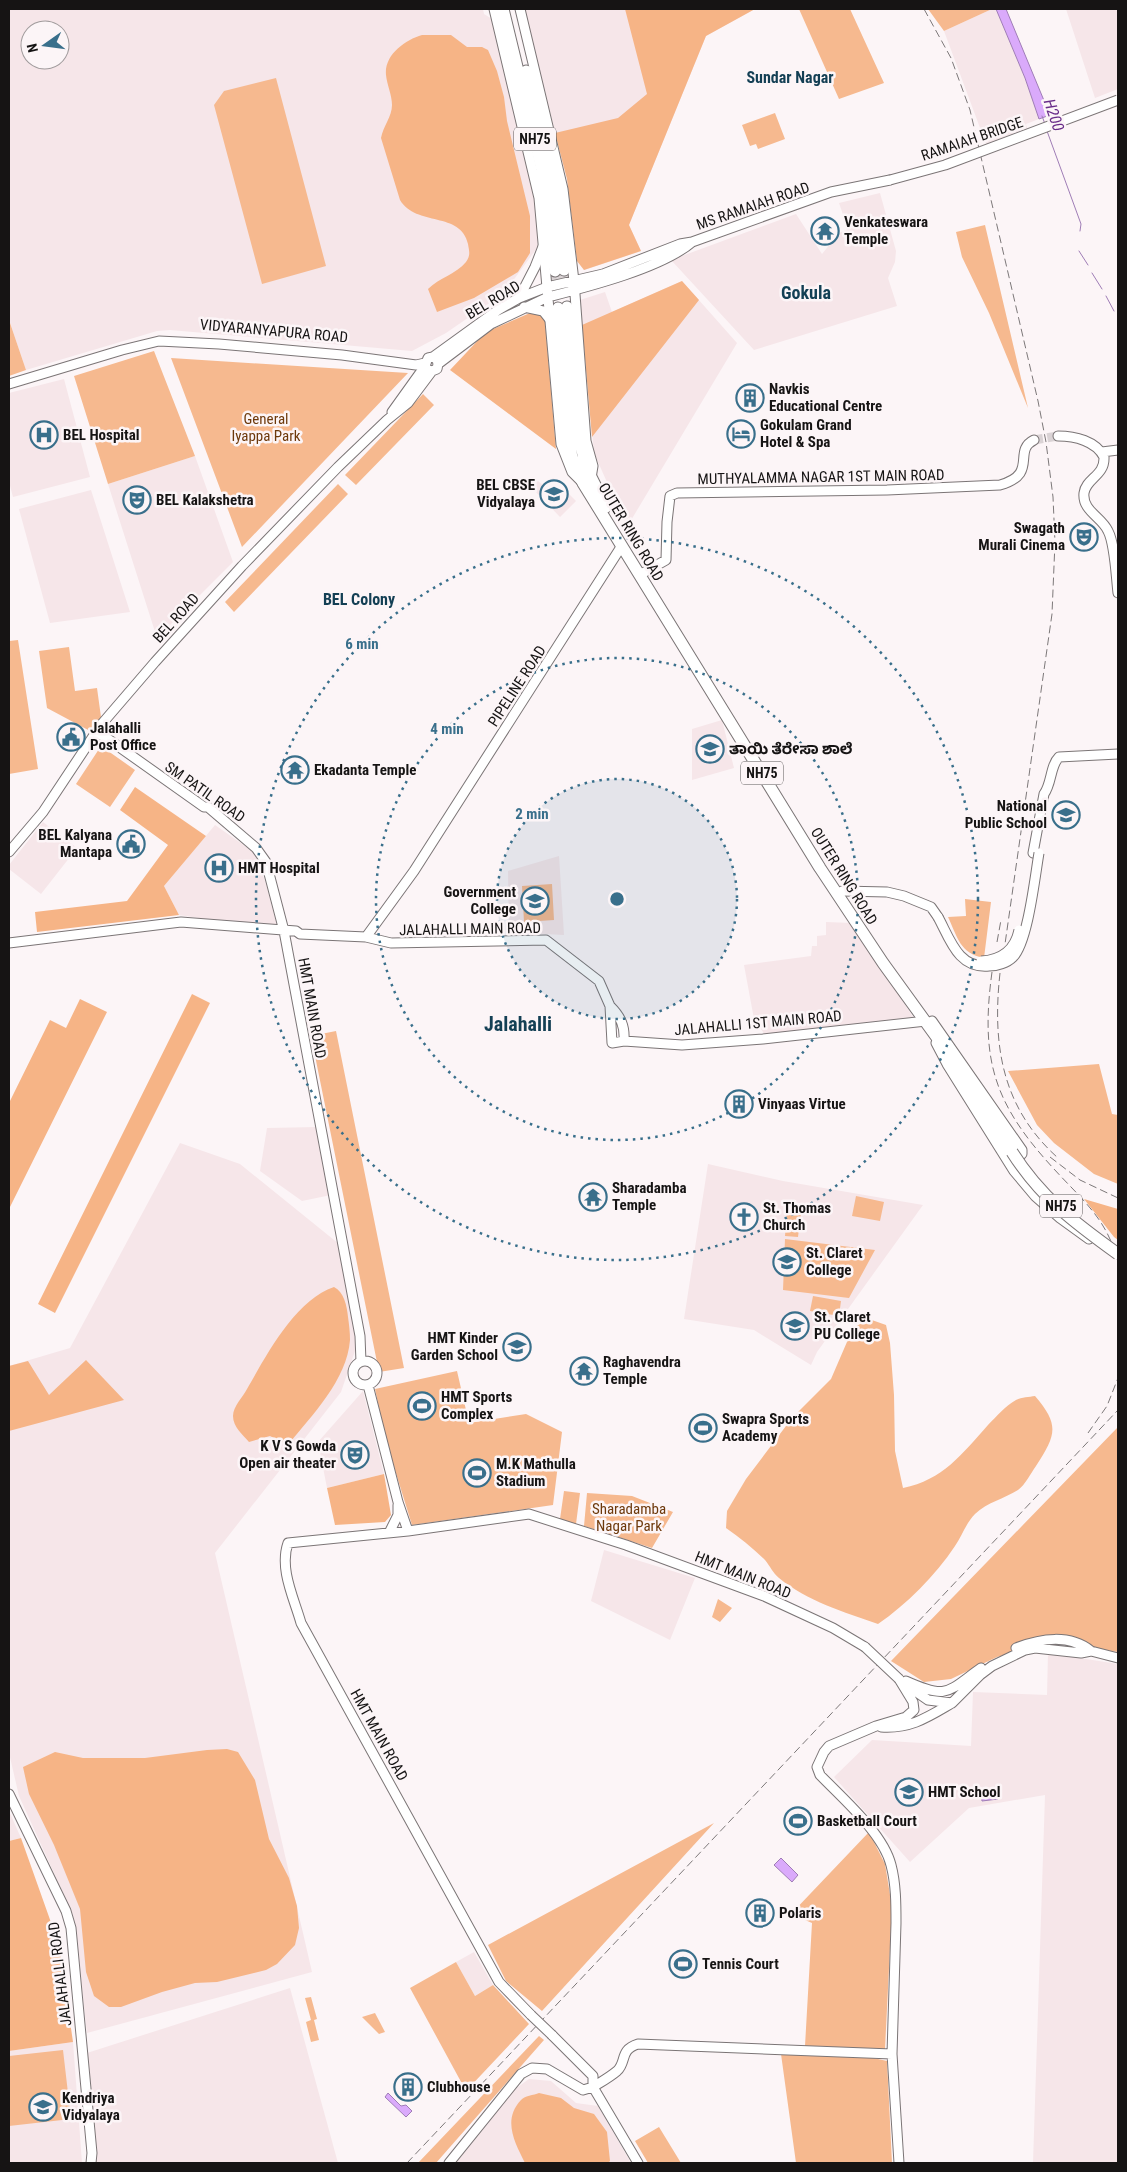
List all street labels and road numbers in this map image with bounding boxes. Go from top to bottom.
street label: RAMAIAH BRIDGE [919,113,1025,165]
road number: NH75 [514,128,556,150]
street label: MS RAMAIAH ROAD [694,178,812,234]
street label: BEL ROAD [463,277,523,323]
street label: VIDYARANYAPURA ROAD [199,316,349,346]
street label: MUTHYALAMMA NAGAR 1ST MAIN ROAD [697,466,945,488]
street label: OUTER RING ROAD [595,480,667,584]
street label: BEL ROAD [149,590,203,646]
street label: PIPELINE ROAD [484,642,550,730]
street label: SM PATIL ROAD [161,758,249,826]
road number: NH75 [741,761,783,784]
street label: OUTER RING ROAD [807,824,881,928]
street label: JALAHALLI MAIN ROAD [399,919,541,939]
street label: HMT MAIN ROAD [294,956,330,1060]
street label: JALAHALLI 1ST MAIN ROAD [674,1007,842,1039]
road number: NH75 [1040,1194,1082,1218]
street label: HMT MAIN ROAD [692,1548,794,1602]
street label: HMT MAIN ROAD [346,1686,412,1784]
street label: JALAHALLI ROAD [45,1921,75,2027]

